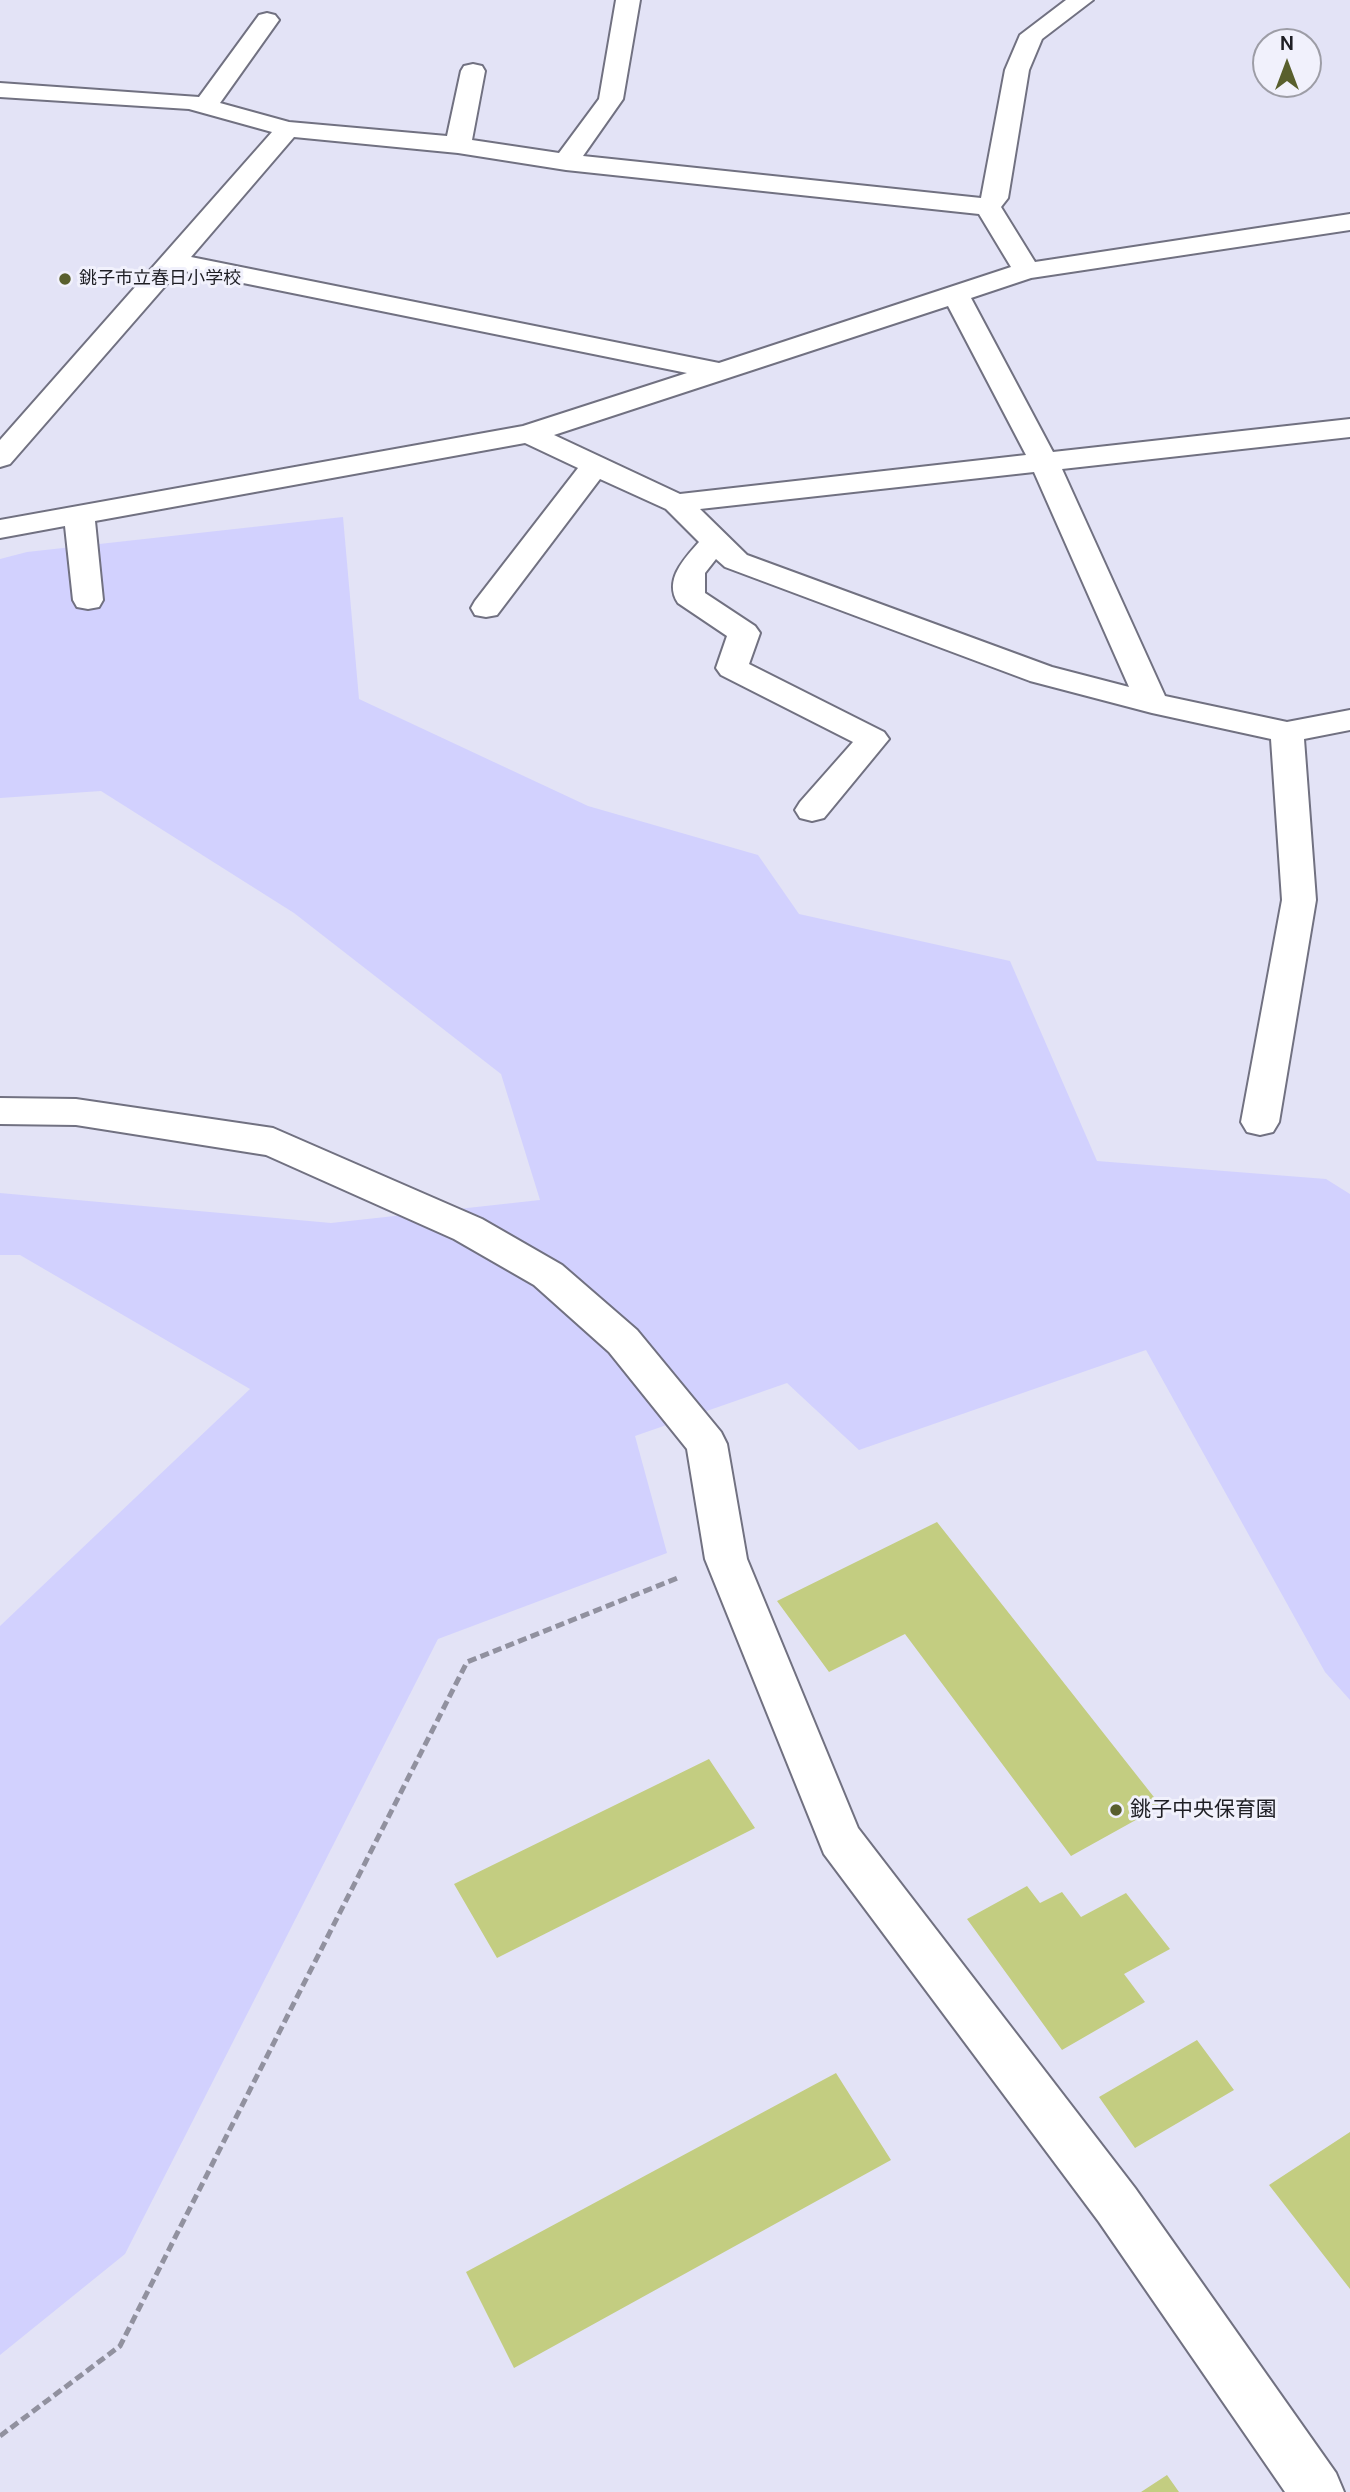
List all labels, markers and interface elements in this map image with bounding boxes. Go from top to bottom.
north arrow [1252,28,1322,98]
text: N [1280,31,1294,56]
place label: 銚子市立春日小学校 [79,268,241,290]
marker: 銚子市立春日小学校 [57,271,73,287]
place label: 銚子中央保育園 [1130,1797,1277,1823]
marker: 銚子中央保育園 [1108,1802,1124,1818]

